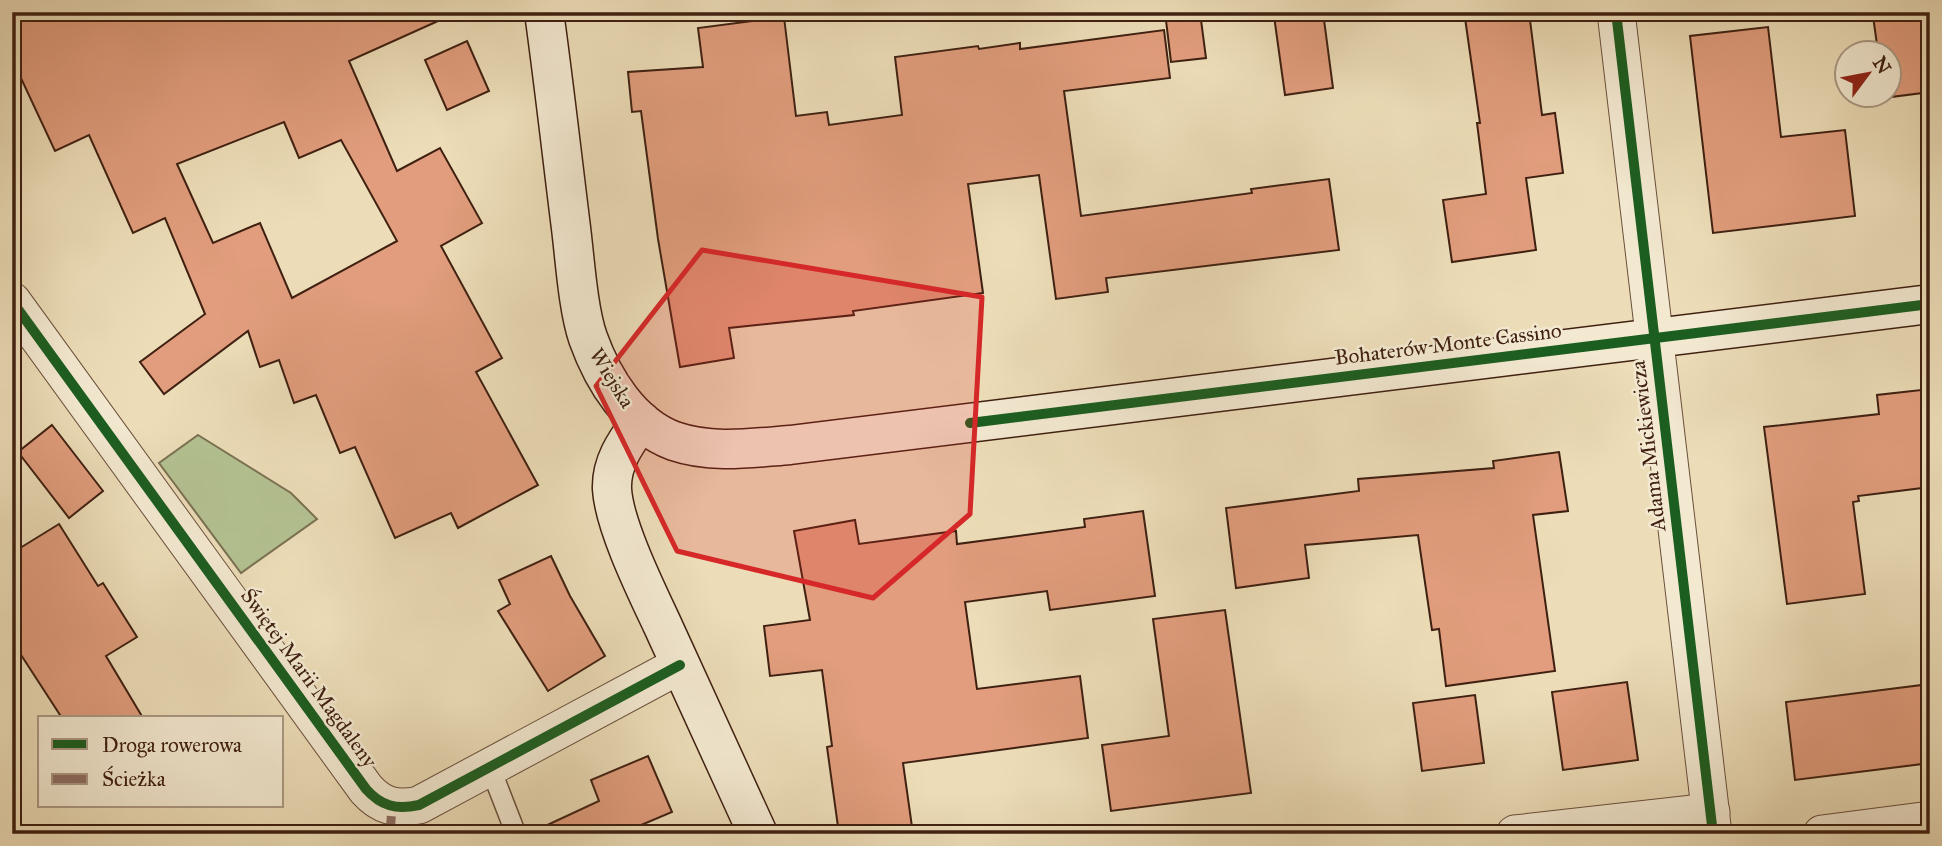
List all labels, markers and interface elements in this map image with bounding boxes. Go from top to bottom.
north arrow [1834,38,1904,108]
text: N [1868,52,1896,78]
street label: Bohaterów Monte Cassino [1333,317,1563,371]
street label: Wiejska [584,343,640,413]
street label: Adama Mickiewicza [1625,359,1671,534]
street label: Świętej Marii Magdaleny [235,583,384,774]
legend [38,716,284,808]
text: Droga rowerowa [102,732,242,758]
text: Ścieżka [102,765,166,792]

